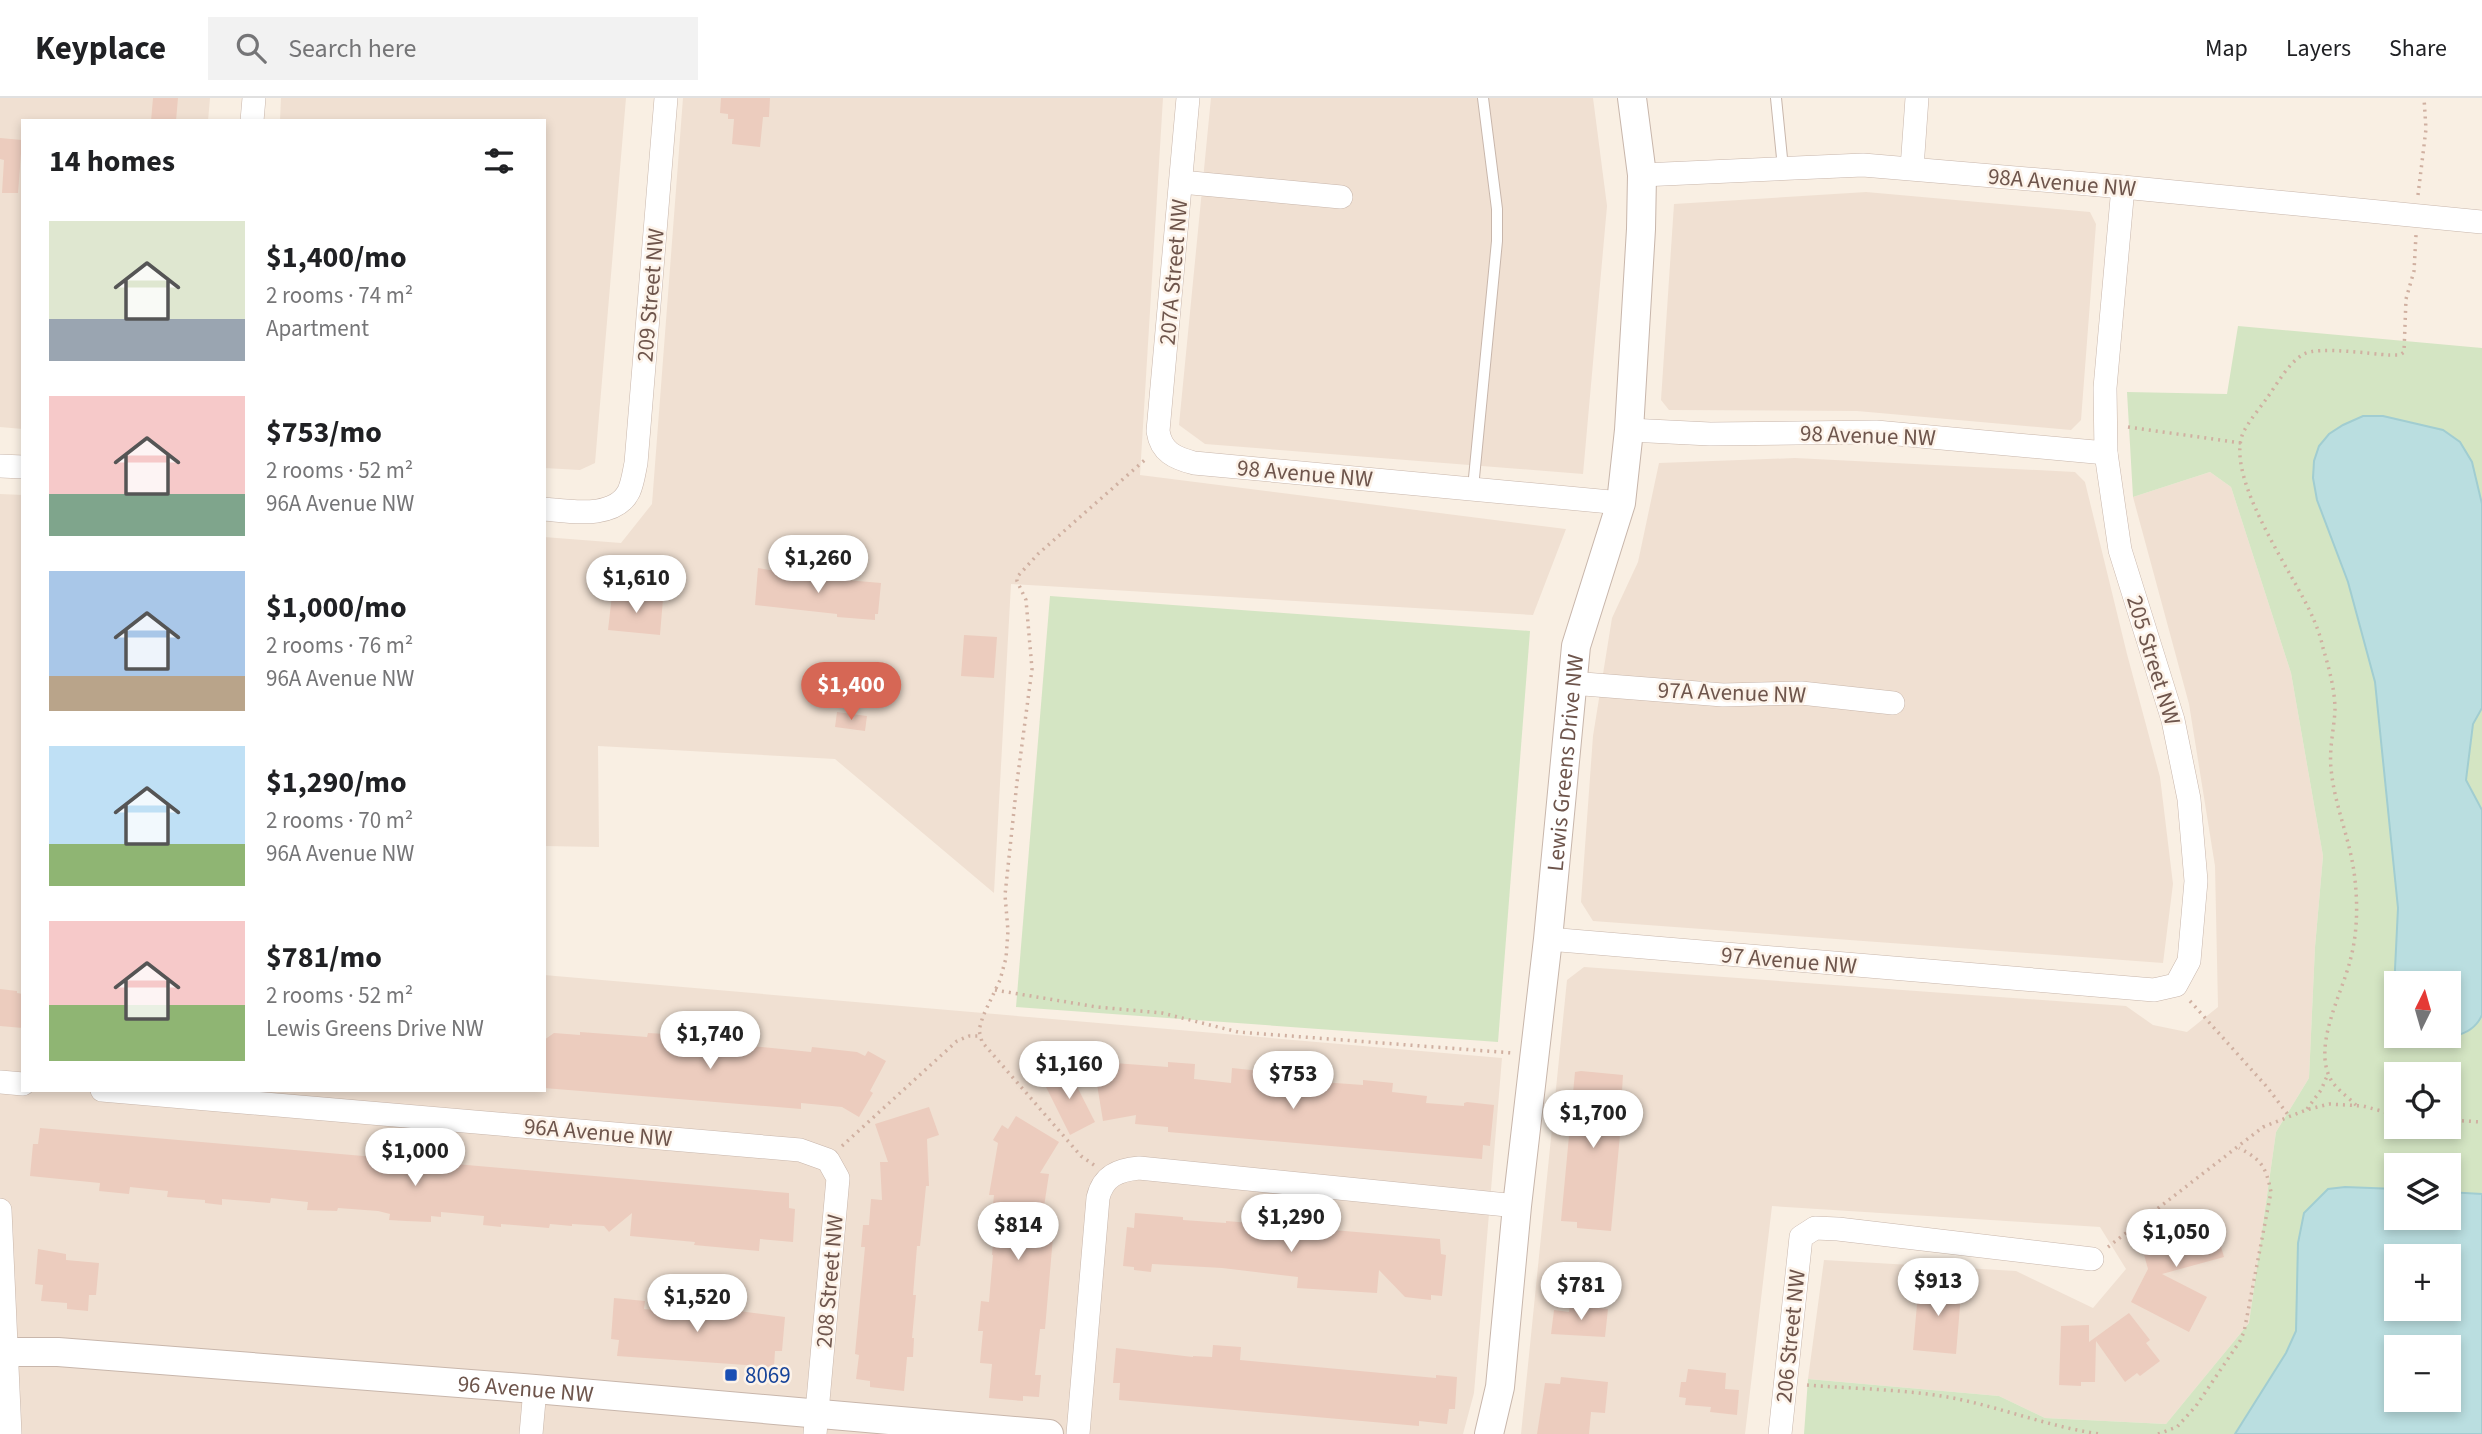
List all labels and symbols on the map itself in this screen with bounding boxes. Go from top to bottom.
street label: 98A Avenue NW [1987,160,2137,205]
street label: 207A Street NW [1151,198,1196,346]
street label: 209 Street NW [628,227,673,363]
street label: 98 Avenue NW [1799,417,1936,454]
street label: 98 Avenue NW [1236,451,1374,496]
pin: $1,260 [761,536,875,595]
pin: $1,610 [579,556,693,615]
street label: 205 Street NW [2118,591,2189,729]
street label: Lewis Greens Drive NW [1539,653,1592,873]
pin: $1,400 [794,662,908,722]
street label: 97A Avenue NW [1657,673,1807,712]
street label: 97 Avenue NW [1720,938,1858,983]
north arrow [2384,971,2460,1048]
pin: $1,740 [653,1012,767,1071]
pin: $1,160 [1012,1042,1126,1101]
pin: $753 [1252,1052,1334,1111]
pin: $1,700 [1536,1090,1650,1150]
street label: 96A Avenue NW [523,1110,673,1155]
pin: $1,000 [358,1128,472,1188]
pin: $1,290 [1234,1194,1348,1254]
pin: $814 [977,1202,1059,1262]
pin: $1,050 [2119,1210,2233,1269]
street label: 208 Street NW [807,1213,852,1349]
pin: $913 [1897,1258,1979,1318]
pin: $781 [1540,1262,1622,1322]
street label: 206 Street NW [1767,1268,1814,1404]
pin: $1,520 [640,1274,754,1334]
place label: 8069 [745,1359,791,1392]
street label: 96 Avenue NW [456,1367,595,1411]
marker: 8069 [723,1367,739,1383]

